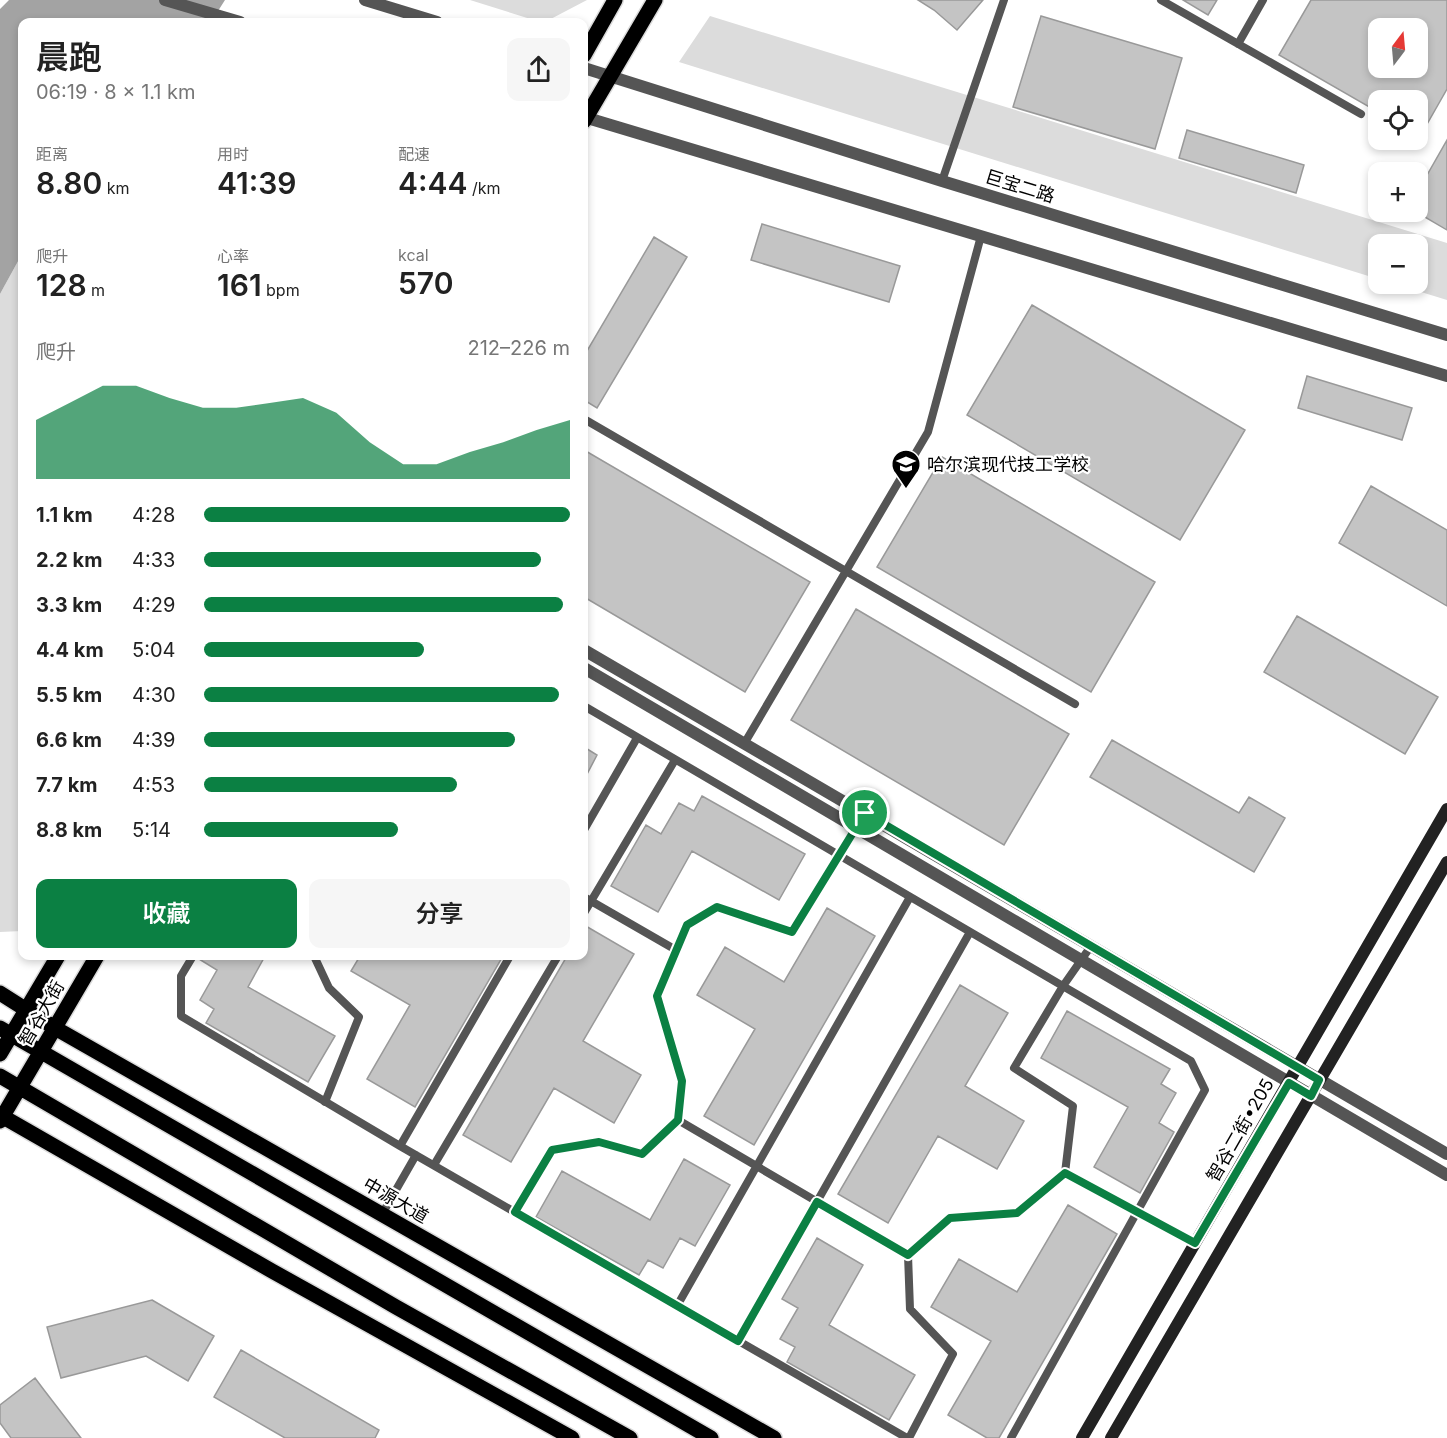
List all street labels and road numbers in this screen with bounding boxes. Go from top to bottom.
street label: 巨宝二路 [983,165,1057,207]
street label: 智谷大街 [14,977,68,1049]
street label: 智谷二街•205 [1202,1075,1278,1185]
street label: 中源大道 [360,1173,432,1227]

